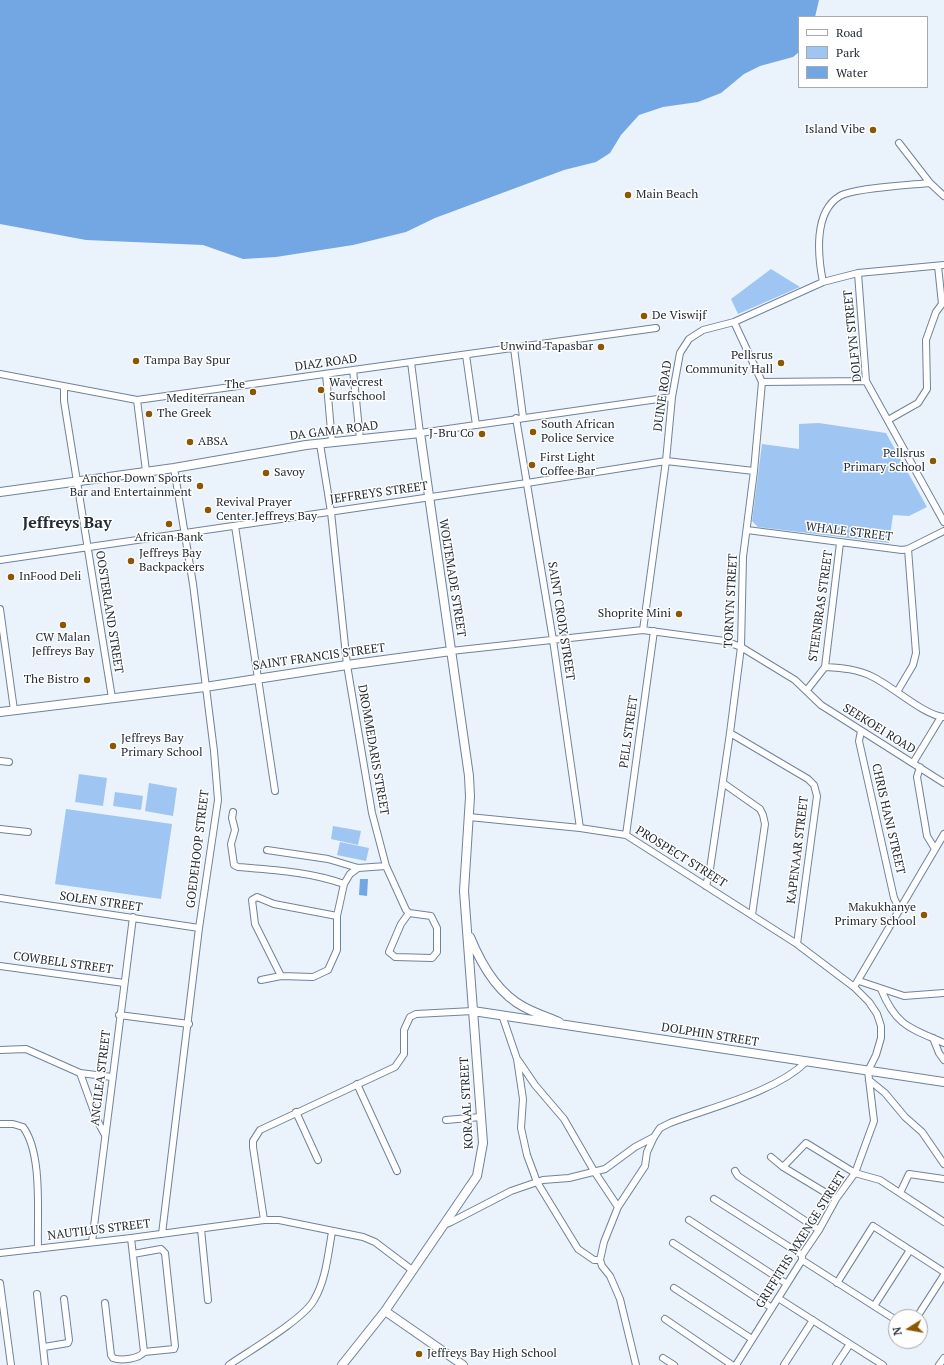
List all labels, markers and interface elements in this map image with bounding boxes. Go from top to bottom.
legend [798,16,928,88]
text: Road [836,25,863,40]
text: Park [836,45,860,60]
text: Water [836,65,868,80]
place label: Island Vibe [805,123,865,137]
marker: Island Vibe [868,125,878,135]
place label: Main Beach [636,188,698,202]
marker: Main Beach [623,190,633,200]
street label: DOLFYN STREET [841,289,865,383]
place label: De Viswijf [652,309,706,323]
marker: De Viswijf [639,311,649,321]
place label: Unwind Tapasbar [500,340,593,354]
marker: Unwind Tapasbar [596,342,606,352]
place label: Pellsrus Community Hall [685,349,773,377]
street label: DIAZ ROAD [294,351,358,375]
place label: Tampa Bay Spur [144,354,230,368]
marker: Tampa Bay Spur [131,356,141,366]
marker: Pellsrus Community Hall [776,358,786,368]
street label: DUINE ROAD [651,360,675,432]
place label: Wavecrest Surfschool [329,376,386,404]
place label: The Mediterranean [166,378,245,406]
marker: Wavecrest Surfschool [316,385,326,395]
marker: The Mediterranean [248,387,258,397]
place label: The Greek [157,407,212,421]
marker: The Greek [144,409,154,419]
street label: DA GAMA ROAD [289,418,379,444]
place label: South African Police Service [541,418,615,446]
place label: J-Bru Co [429,427,474,441]
marker: South African Police Service [528,427,538,437]
marker: J-Bru Co [477,429,487,439]
place label: ABSA [198,435,228,449]
marker: ABSA [185,437,195,447]
place label: Pellsrus Primary School [843,447,925,475]
place label: First Light Coffee Bar [540,451,595,479]
marker: Pellsrus Primary School [928,456,938,466]
marker: First Light Coffee Bar [527,460,537,470]
place label: Savoy [274,466,305,480]
marker: Savoy [261,468,271,478]
place label: Anchor Down Sports Bar and Entertainment [70,472,192,500]
street label: JEFFREYS STREET [329,479,429,507]
marker: Anchor Down Sports Bar and Entertainment [195,481,205,491]
place label: Revival Prayer Center Jeffreys Bay [216,496,317,524]
marker: Revival Prayer Center Jeffreys Bay [203,505,213,515]
district label: Jeffreys Bay [22,513,112,533]
street label: WOLTEMADE STREET [436,518,468,638]
marker: African Bank [164,519,174,529]
street label: WHALE STREET [805,520,893,544]
place label: African Bank [135,531,203,545]
place label: Jeffreys Bay Backpackers [139,547,205,575]
street label: OOSTERLAND STREET [92,550,126,674]
street label: STEENBRAS STREET [806,550,836,662]
street label: TORNYN STREET [721,553,741,649]
marker: Jeffreys Bay Backpackers [126,556,136,566]
street label: SAINT CROIX STREET [545,561,577,681]
place label: InFood Deli [19,570,81,584]
marker: InFood Deli [6,572,16,582]
place label: Shoprite Mini [598,607,671,621]
marker: Shoprite Mini [674,609,684,619]
marker: CW Malan Jeffreys Bay [58,620,68,630]
place label: CW Malan Jeffreys Bay [32,631,94,659]
street label: SAINT FRANCIS STREET [252,641,386,673]
place label: The Bistro [24,673,79,687]
marker: The Bistro [82,675,92,685]
street label: DROMMEDARIS STREET [354,683,392,817]
street label: PELL STREET [617,695,641,769]
street label: SEEKOEI ROAD [840,701,918,757]
place label: Jeffreys Bay Primary School [121,732,203,760]
marker: Jeffreys Bay Primary School [108,741,118,751]
street label: CHRIS HANI STREET [868,762,908,876]
street label: GOEDEHOOP STREET [184,789,212,909]
street label: KAPENAAR STREET [784,795,812,905]
street label: PROSPECT STREET [633,823,729,891]
street label: SOLEN STREET [59,889,143,915]
place label: Makukhanye Primary School [834,901,916,929]
marker: Makukhanye Primary School [919,910,929,920]
street label: COWBELL STREET [12,949,114,977]
street label: DOLPHIN STREET [660,1020,760,1050]
street label: ANCILEA STREET [88,1029,114,1127]
street label: KORAAL STREET [457,1056,477,1150]
street label: GRIFFITHS MXENGE STREET [753,1169,849,1311]
street label: NAUTILUS STREET [47,1217,151,1243]
north arrow [888,1309,928,1349]
text: N [890,1326,905,1337]
place label: Jeffreys Bay High School [427,1347,557,1361]
marker: Jeffreys Bay High School [414,1349,424,1359]

